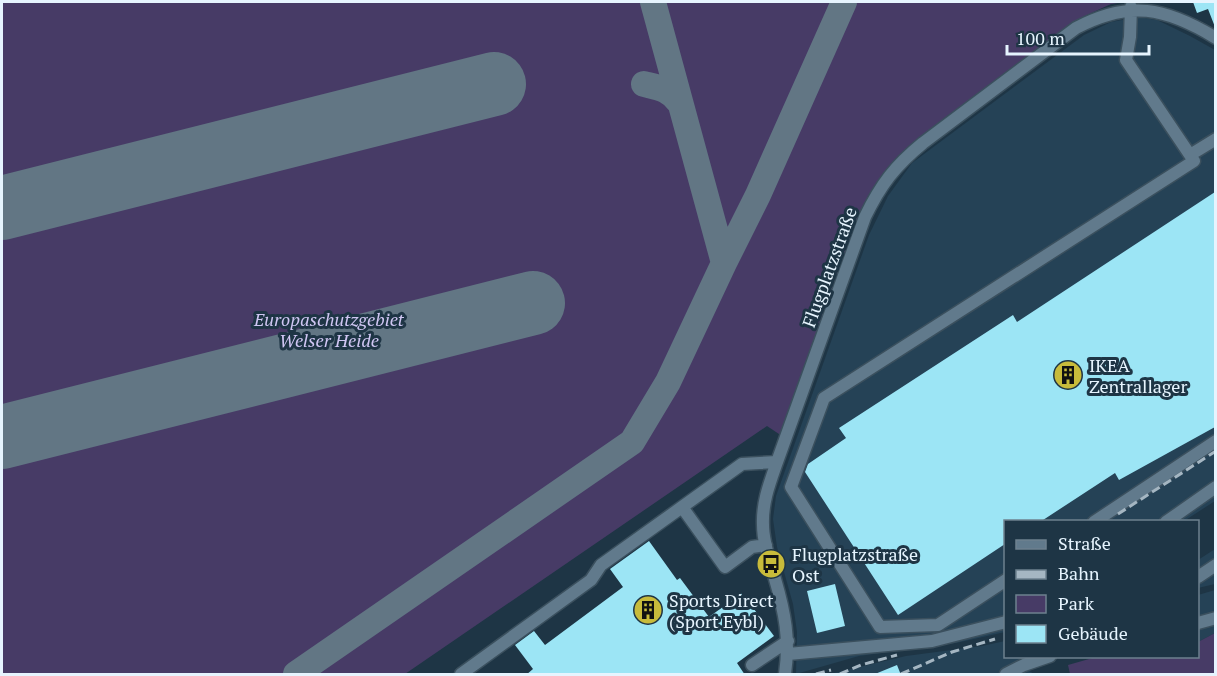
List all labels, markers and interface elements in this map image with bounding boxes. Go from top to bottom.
scale bar [1007,18,1150,56]
text: 100 m [1016,26,1065,50]
street label: Flugplatzstraße [796,204,862,330]
park label: Europaschutzgebiet Welser Heide [253,307,405,352]
place label: IKEA Zentrallager [1089,353,1187,398]
building icon: IKEA Zentrallager [1052,359,1084,391]
legend [1004,520,1199,658]
text: Straße [1058,531,1111,555]
place label: Flugplatzstraße Ost [792,542,918,587]
bus stop icon: Flugplatzstraße Ost [755,548,787,580]
text: Bahn [1058,561,1100,585]
place label: Sports Direct (Sport Eybl) [669,588,774,633]
text: Park [1058,591,1095,615]
building icon: Sports Direct (Sport Eybl) [632,594,664,626]
text: Gebäude [1058,621,1128,645]

